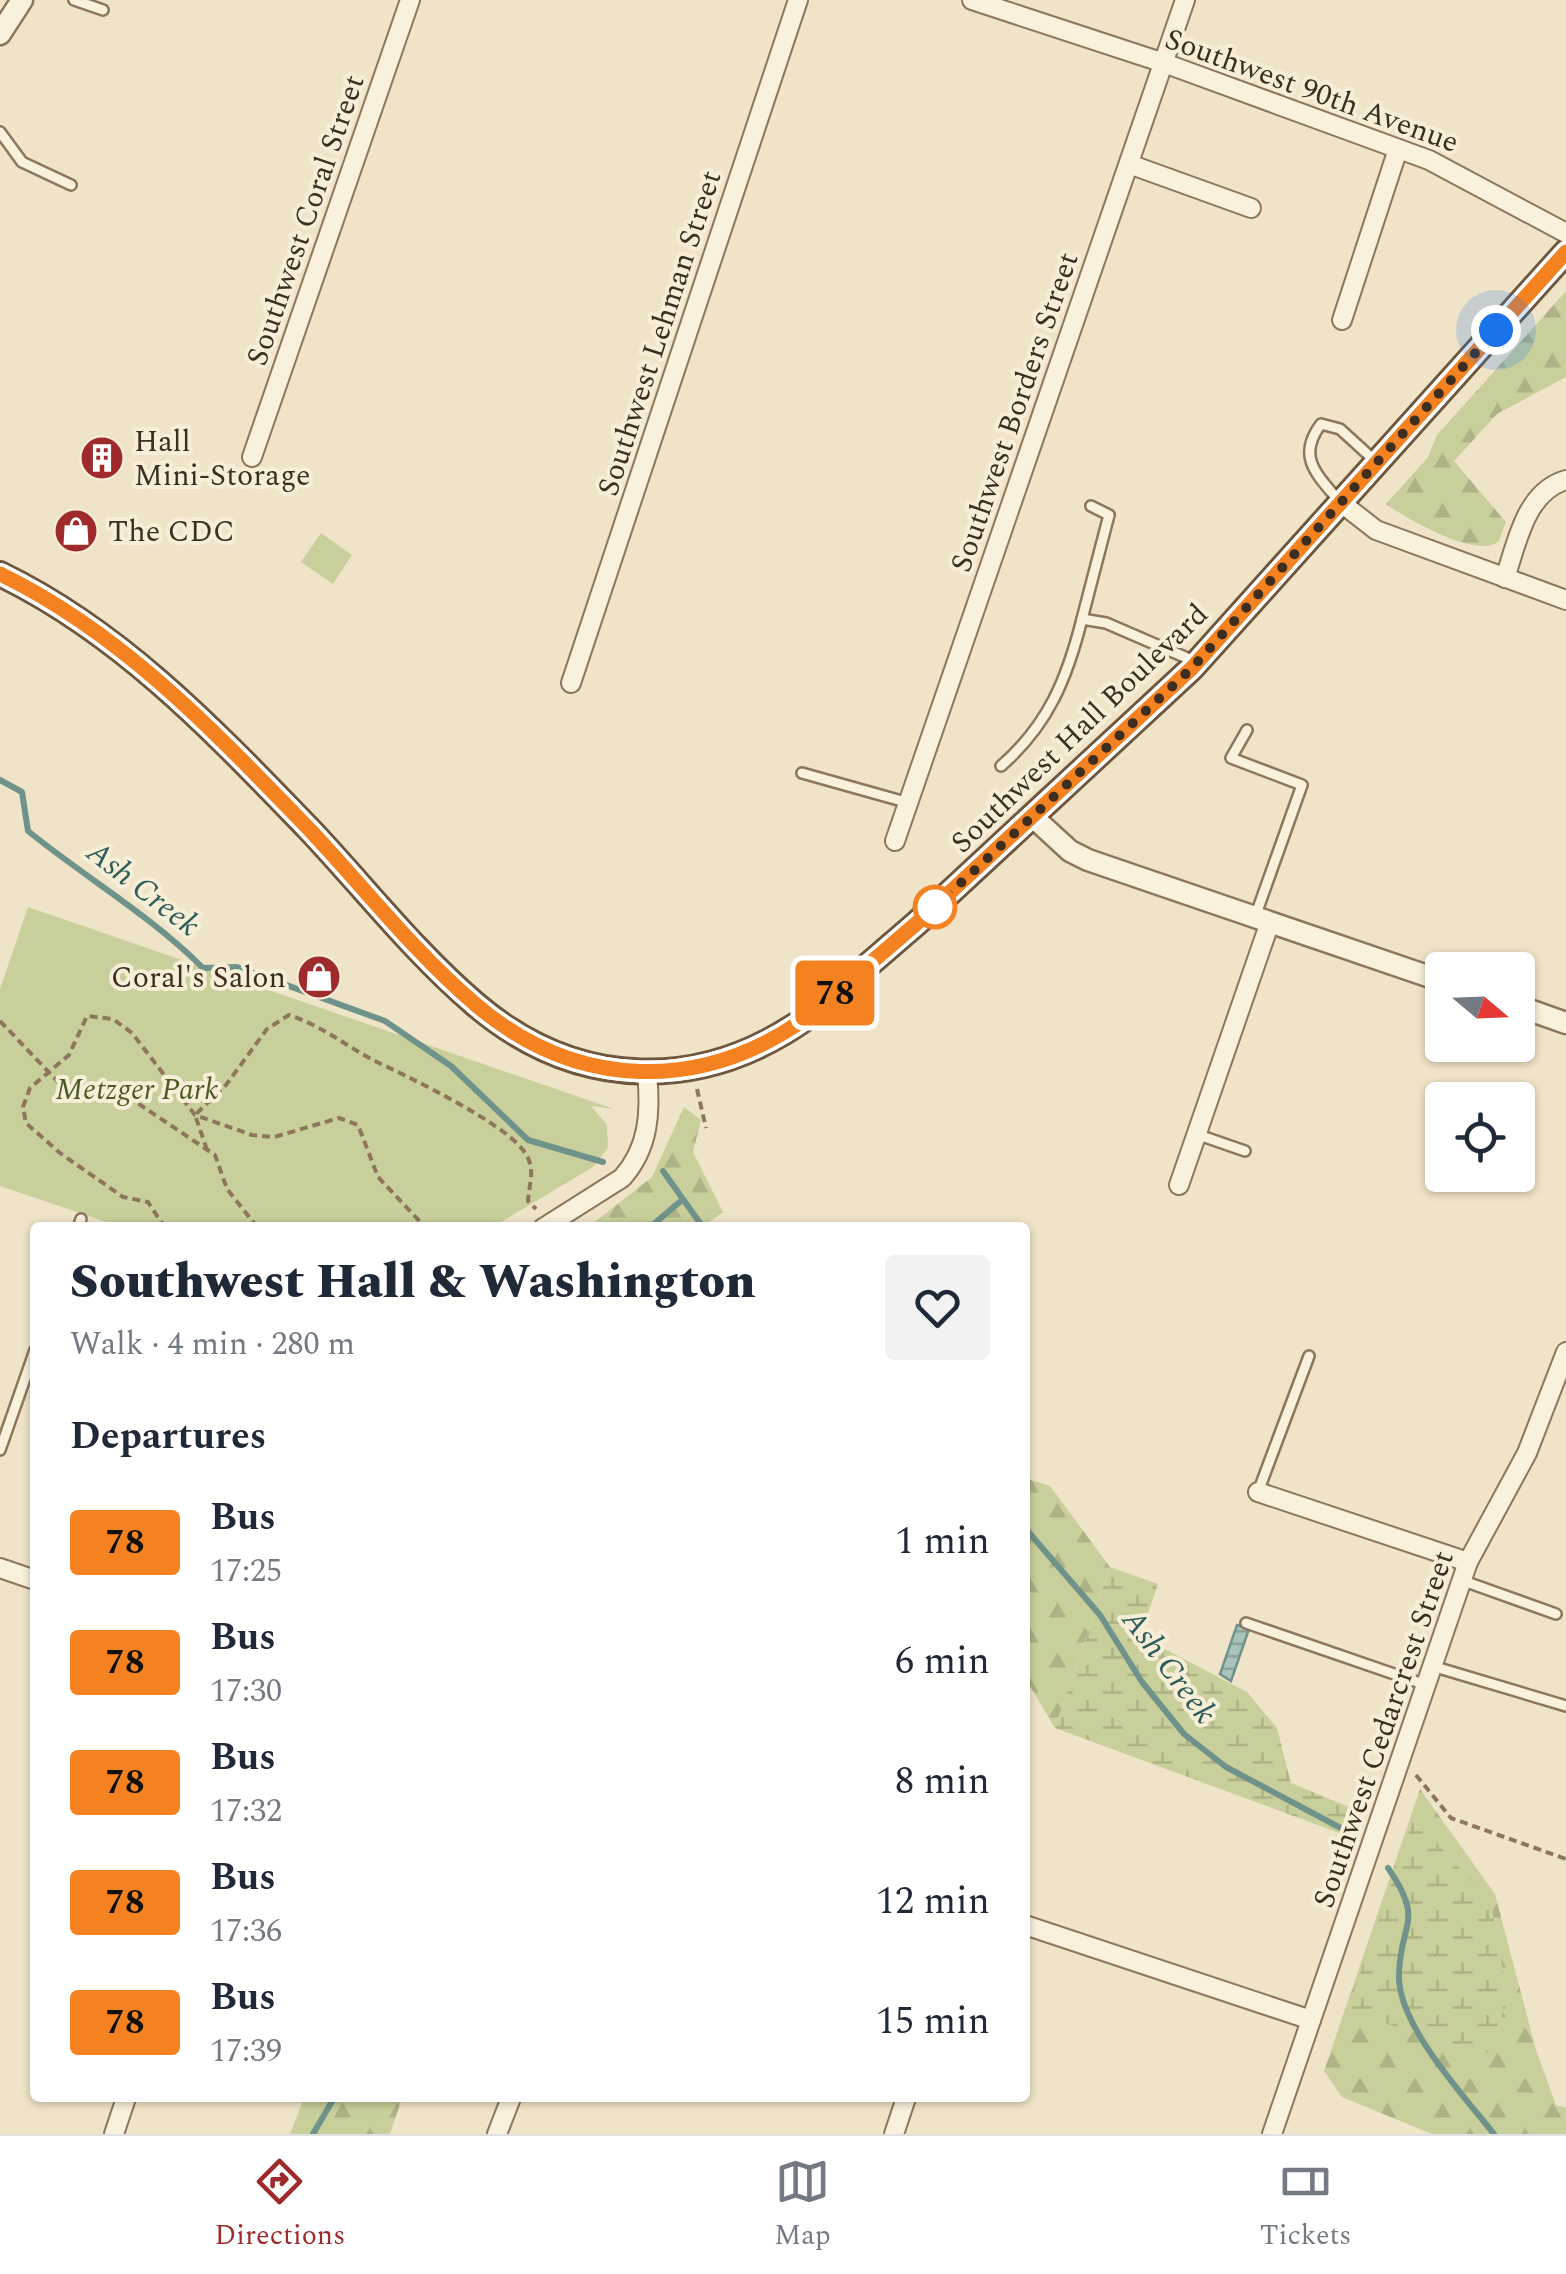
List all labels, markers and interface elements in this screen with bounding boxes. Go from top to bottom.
street label: Southwest 90th Avenue [1158,16,1465,166]
street label: Southwest Coral Street [235,69,377,372]
street label: Southwest Lehman Street [586,164,734,502]
street label: Southwest Borders Street [939,246,1091,579]
your location [1471,305,1521,355]
place label: Hall Mini-Storage [134,419,311,499]
building icon: Hall Mini-Storage [79,435,125,481]
shop icon: The CDC [53,508,99,554]
place label: The CDC [108,509,235,555]
street label: Southwest Hall Boulevard [940,593,1219,865]
water label: Ash Creek [75,828,211,949]
unlabelled marker [914,886,956,928]
north arrow [1425,952,1535,1062]
map controls [1425,952,1535,1192]
shop icon: Coral's Salon [296,954,342,1000]
place label: Coral's Salon [111,955,286,1001]
line badge: 78 [790,960,880,1026]
text: 78 [815,967,855,1020]
park label: Metzger Park [56,1067,218,1113]
button: locate [1425,1082,1535,1192]
text: Southwest Hall & Washington [70,1246,756,1319]
button: heart [885,1255,990,1360]
text: Walk · 4 min · 280 m [70,1320,355,1369]
text: Departures [70,1408,266,1466]
text: Bus [210,1489,276,1547]
text: 1 min [895,1513,990,1571]
text: 78 [105,1516,145,1569]
street label: Southwest Cedarcrest Street [1301,1544,1467,1914]
text: 17:25 [210,1547,282,1596]
water label: Ash Creek [1109,1598,1228,1735]
text: Bus [210,1609,276,1667]
text: 6 min [895,1633,990,1691]
text: 78 [105,1636,145,1689]
text: 17:30 [210,1667,282,1716]
text: Bus [210,1729,276,1787]
text: 8 min [895,1753,990,1811]
text: 78 [105,1756,145,1809]
text: 17:32 [210,1787,282,1836]
text: Bus [210,1849,276,1907]
text: 12 min [876,1873,990,1931]
text: 78 [105,1876,145,1929]
text: 17:36 [210,1907,282,1956]
text: Bus [210,1969,276,2027]
text: 15 min [876,1993,990,2051]
text: 78 [105,1996,145,2049]
text: 17:39 [210,2027,282,2076]
tab: Directions [215,2154,345,2257]
tab: Map [774,2154,831,2257]
tab: Tickets [1260,2154,1351,2257]

